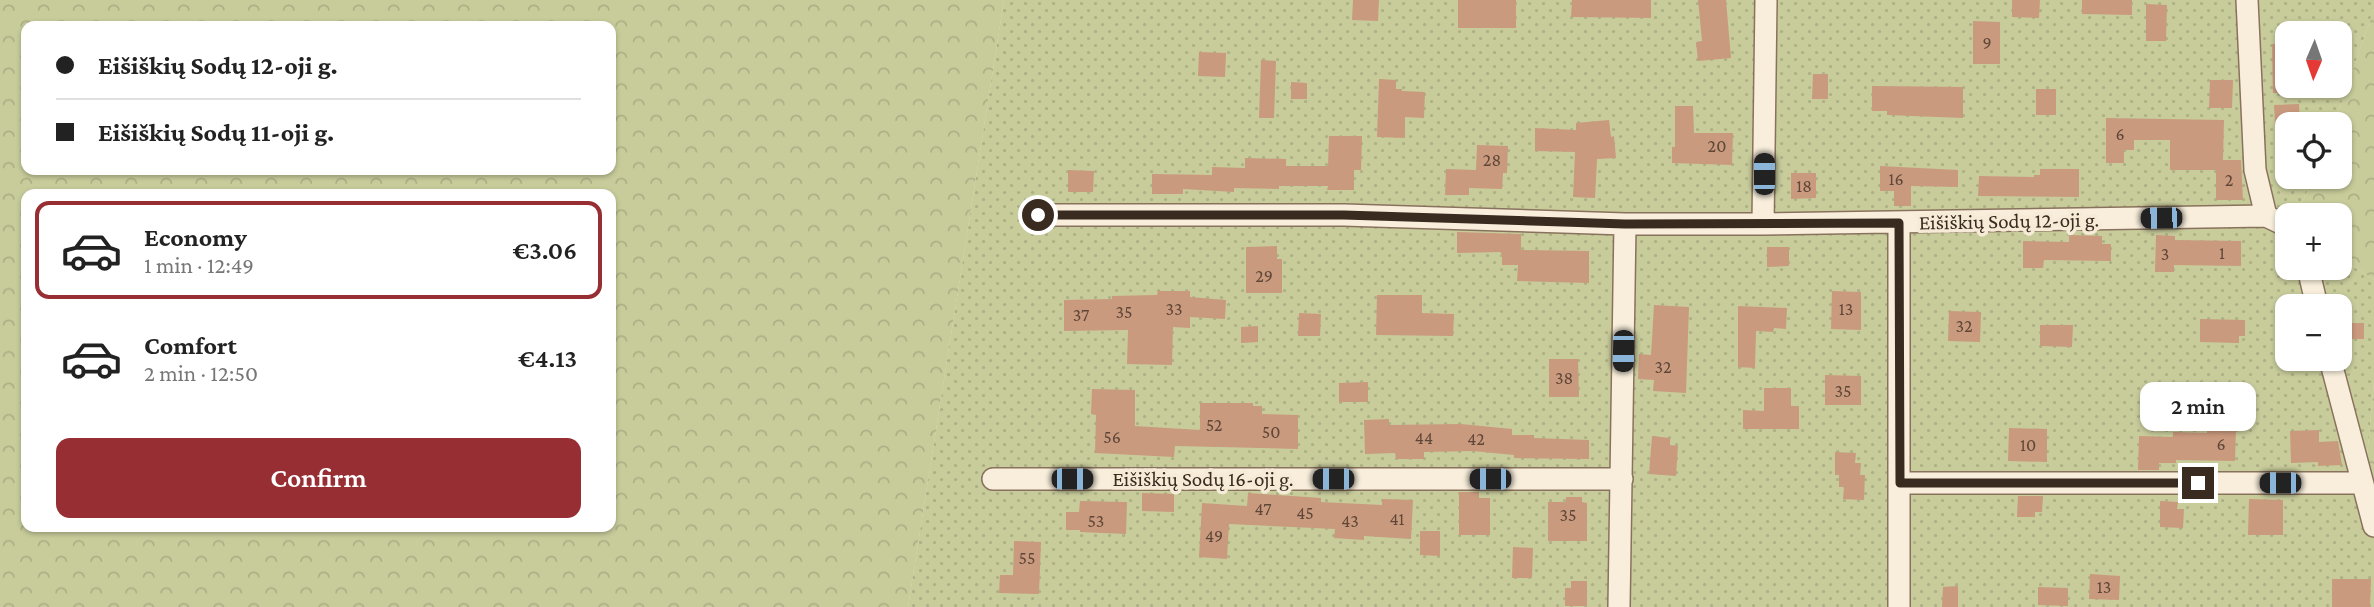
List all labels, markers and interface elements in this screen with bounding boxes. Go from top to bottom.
north arrow [2275,21,2352,98]
map controls [2275,21,2352,371]
house number: 9 [1982,33,1992,53]
text: Eišiškių Sodų 12-oji g. [98,51,338,80]
button: locate [2275,112,2352,189]
text: Eišiškių Sodų 11-oji g. [98,118,334,147]
house number: 6 [2115,124,2125,144]
house number: 20 [1708,136,1726,156]
house number: 28 [1483,150,1501,170]
car [1754,153,1775,195]
house number: 16 [1888,169,1904,189]
house number: 2 [2225,170,2233,190]
house number: 18 [1796,176,1812,196]
route start [1022,199,1054,231]
button: + [2275,203,2352,280]
street label: Eišiškių Sodų 12-oji g. [1919,207,2099,235]
car [2140,207,2183,229]
icon: car [60,219,123,282]
text: Economy [144,223,247,252]
text: €3.06 [512,236,577,265]
house number: 1 [2219,243,2225,263]
house number: 3 [2161,244,2169,264]
text: 1 min · 12:49 [144,252,254,278]
house number: 29 [1255,266,1273,286]
button: − [2275,294,2352,371]
house number: 33 [1166,299,1183,319]
house number: 13 [1839,299,1853,319]
house number: 35 [1115,302,1133,322]
house number: 37 [1073,305,1089,325]
house number: 32 [1955,316,1973,336]
icon: car [60,327,123,390]
car [1613,330,1634,372]
text: Comfort [144,331,237,360]
text: €4.13 [518,344,577,373]
house number: 32 [1654,357,1672,377]
text: 2 min · 12:50 [144,360,258,386]
house number: 38 [1555,368,1573,388]
house number: 35 [1834,381,1852,401]
callout: 2 min [2140,382,2256,430]
text: 2 min [2171,393,2225,419]
house number: 52 [1206,415,1222,435]
house number: 50 [1262,422,1280,442]
house number: 56 [1103,427,1121,447]
house number: 44 [1415,428,1433,448]
house number: 42 [1467,429,1485,449]
house number: 6 [2216,434,2226,454]
house number: 10 [2020,435,2036,455]
button: Confirm [56,438,581,518]
street label: Eišiškių Sodų 16-oji g. [1112,467,1294,491]
route end [2182,467,2214,499]
car [1052,469,1094,490]
car [1313,469,1355,490]
car [1470,469,1512,490]
car [2260,473,2302,494]
house number: 47 [1254,499,1272,519]
house number: 45 [1296,503,1314,523]
house number: 35 [1559,505,1577,525]
house number: 41 [1389,509,1405,529]
house number: 53 [1088,511,1104,531]
house number: 43 [1341,511,1359,531]
house number: 49 [1205,526,1223,546]
house number: 55 [1019,548,1035,568]
house number: 13 [2097,577,2111,597]

